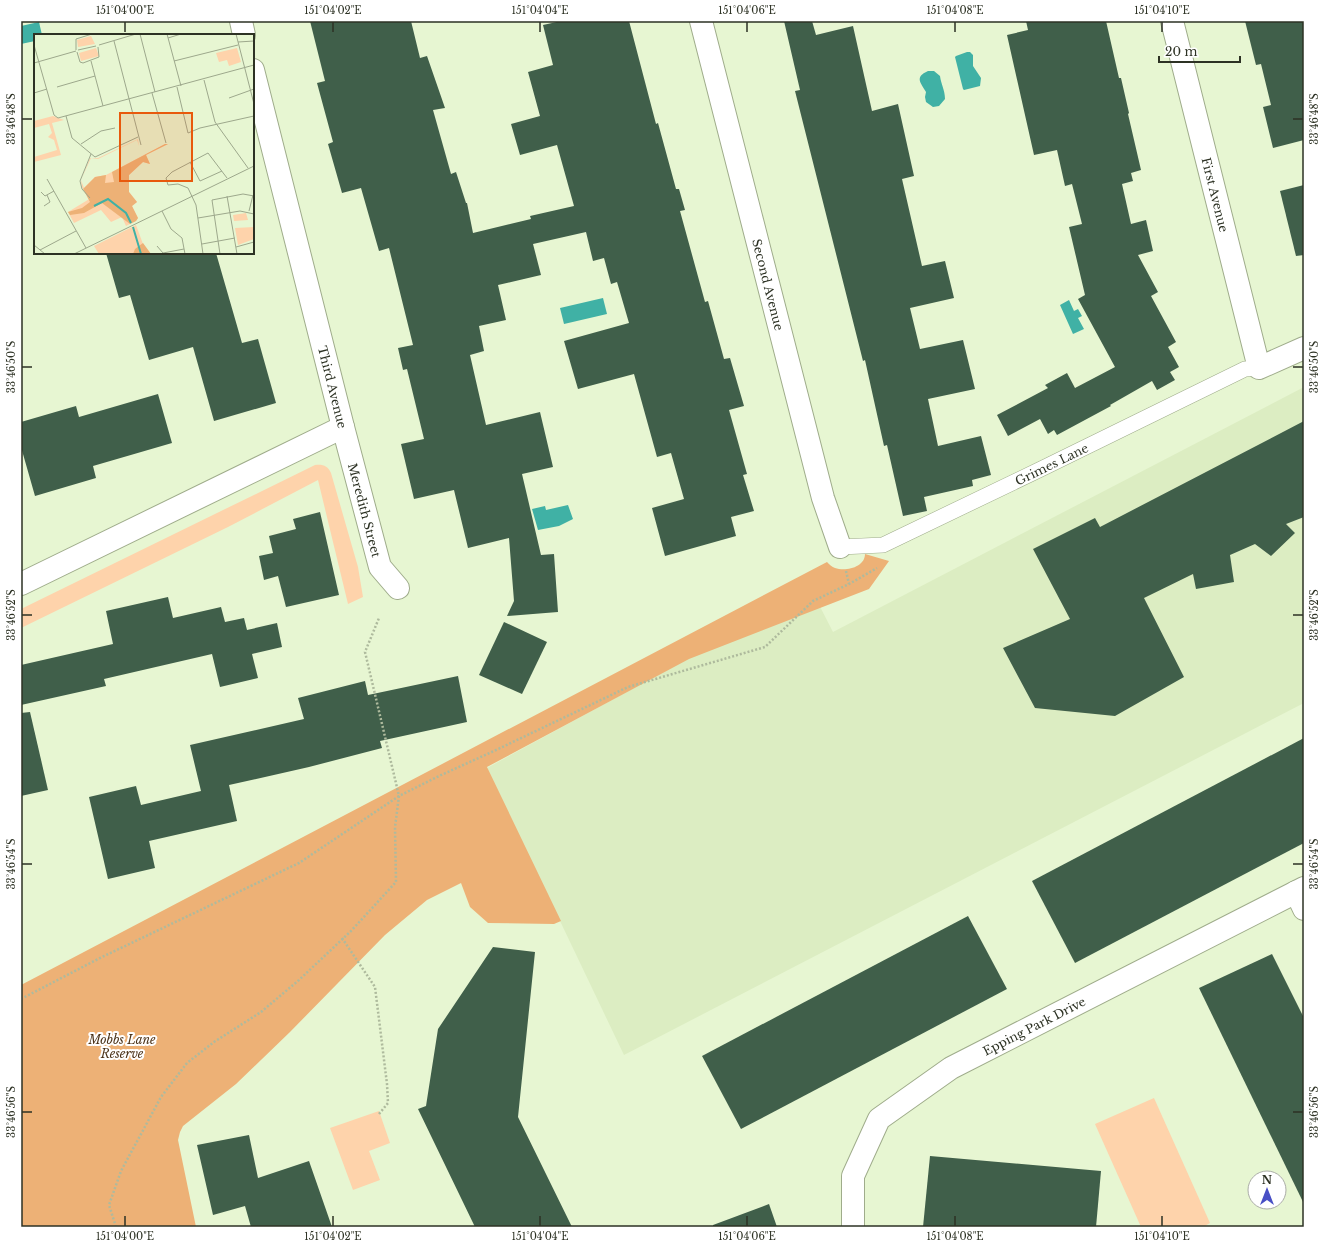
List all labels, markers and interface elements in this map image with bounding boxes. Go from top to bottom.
text: 151°04'00"E [96,4,154,17]
text: 151°04'02"E [304,4,362,17]
text: 151°04'04"E [512,4,568,17]
text: 151°04'06"E [718,4,776,17]
text: 151°04'08"E [926,4,984,17]
text: 151°04'10"E [1134,4,1190,17]
inset map [34,34,254,254]
scale bar [1159,38,1240,64]
text: 20 m [1165,44,1197,59]
text: 33°46'48"S [5,93,18,145]
text: 33°46'48"S [1308,93,1321,145]
street label: First Avenue [1199,156,1232,234]
street label: Second Avenue [749,237,787,332]
text: 33°46'50"S [5,341,18,393]
text: 33°46'50"S [1308,341,1321,393]
street label: Third Avenue [315,344,351,430]
street label: Grimes Lane [1012,440,1091,488]
street label: Meredith Street [345,461,385,559]
text: 33°46'52"S [5,589,18,641]
text: 33°46'52"S [1308,589,1321,641]
text: 33°46'54"S [5,838,18,890]
text: 33°46'54"S [1308,838,1321,890]
street label: Epping Park Drive [980,993,1088,1058]
park label: Mobbs Lane Reserve [88,1032,156,1061]
text: 33°46'56"S [5,1086,18,1138]
text: 33°46'56"S [1308,1086,1321,1138]
north arrow [1247,1170,1287,1210]
text: N [1262,1173,1273,1187]
text: 151°04'00"E [96,1230,154,1243]
text: 151°04'02"E [304,1230,362,1243]
text: 151°04'04"E [512,1230,568,1243]
text: 151°04'06"E [718,1230,776,1243]
text: 151°04'08"E [926,1230,984,1243]
text: 151°04'10"E [1134,1230,1190,1243]

